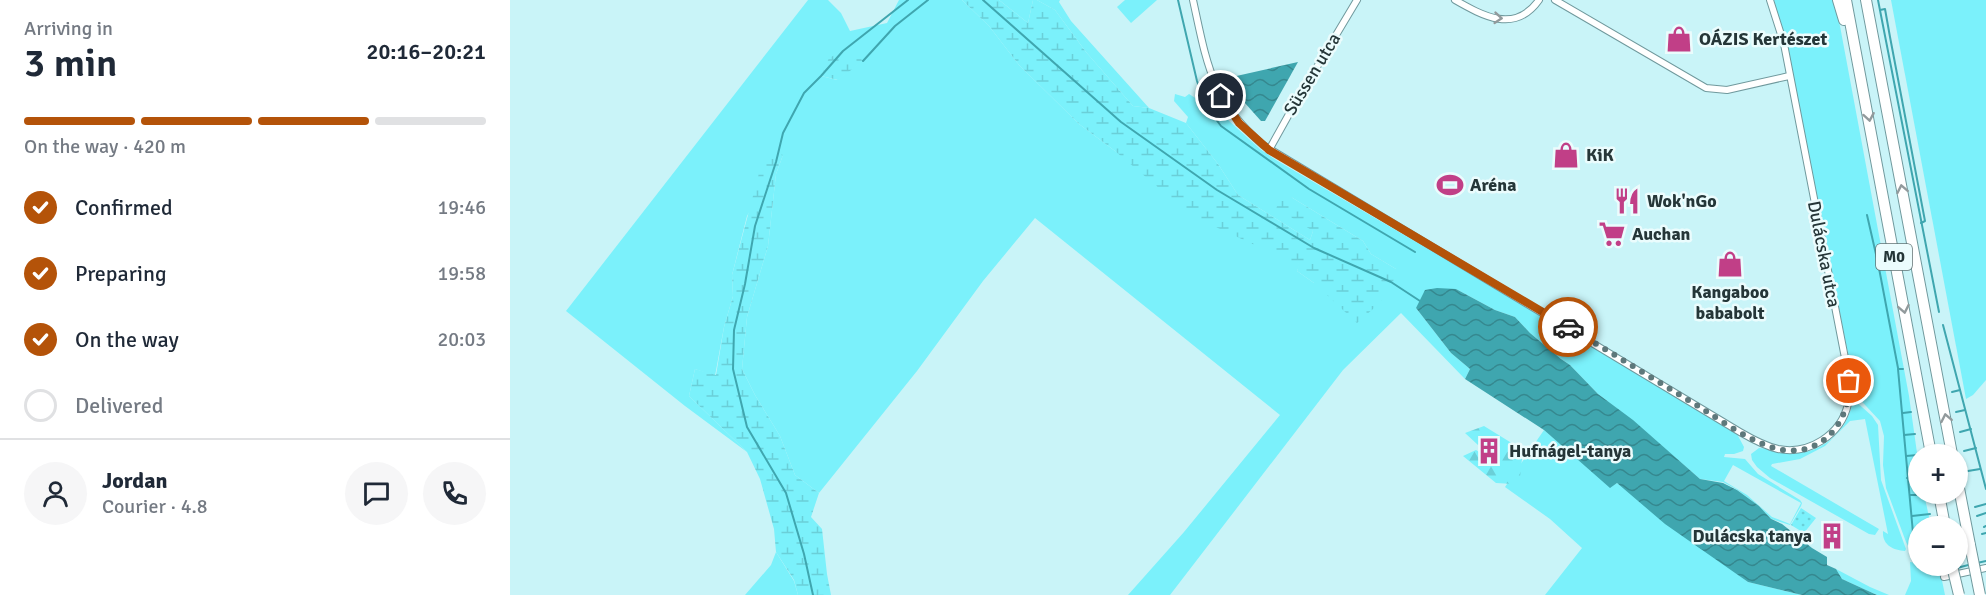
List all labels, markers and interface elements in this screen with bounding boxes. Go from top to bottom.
one-way arrow [1493,11,1503,24]
text: Arriving in [24,16,113,41]
shop icon: OÁZIS Kertészet [1664,24,1694,54]
place label: OÁZIS Kertészet [1699,28,1827,50]
street label: Süssen utca [1279,29,1345,119]
text: 20:16–20:21 [367,38,486,65]
text: 3 min [24,39,117,87]
pin [1195,70,1246,121]
icon: home [1204,79,1237,112]
one-way arrow [1862,112,1875,122]
text: On the way · 420 m [24,134,186,159]
shop icon: KiK [1551,140,1581,170]
place label: KiK [1586,144,1615,166]
sports icon: Aréna [1435,170,1465,200]
place label: Aréna [1470,174,1516,196]
one-way arrow [1897,185,1909,194]
restaurant icon: Wok'nGo [1612,186,1642,216]
place label: Wok'nGo [1647,190,1717,212]
icon: check [24,191,57,224]
text: Confirmed [75,194,173,221]
text: 19:46 [437,195,486,220]
street label: Dulácska utca [1803,199,1845,309]
supermarket icon: Auchan [1597,219,1627,249]
place label: Auchan [1632,223,1691,245]
road number: M0 [1876,244,1912,270]
shop icon: Kangaboo bababolt [1715,249,1745,279]
icon: check [24,257,57,290]
text: Preparing [75,260,167,287]
text: 19:58 [437,261,486,286]
place label: Kangaboo bababolt [1691,281,1769,324]
courier [1538,297,1598,357]
one-way arrow [1897,304,1910,314]
icon: car [1552,311,1585,344]
icon: check [24,323,57,356]
text: On the way [75,326,179,353]
text: 20:03 [437,327,486,352]
pin [1823,355,1874,406]
icon: bag [1832,364,1865,397]
text: Delivered [75,392,163,419]
one-way arrow [1940,413,1953,423]
building icon: Hufnágel-tanya [1474,436,1504,466]
place label: Hufnágel-tanya [1509,440,1631,462]
map controls [1908,444,1968,576]
button: + [1908,444,1968,504]
button: person [24,462,87,525]
button: chat [345,462,408,525]
button: phone [423,462,486,525]
text: Jordan [102,467,168,494]
text: Courier · 4.8 [102,494,208,519]
button: − [1908,516,1968,576]
building icon: Dulácska tanya [1817,521,1847,551]
place label: Dulácska tanya [1693,525,1812,547]

